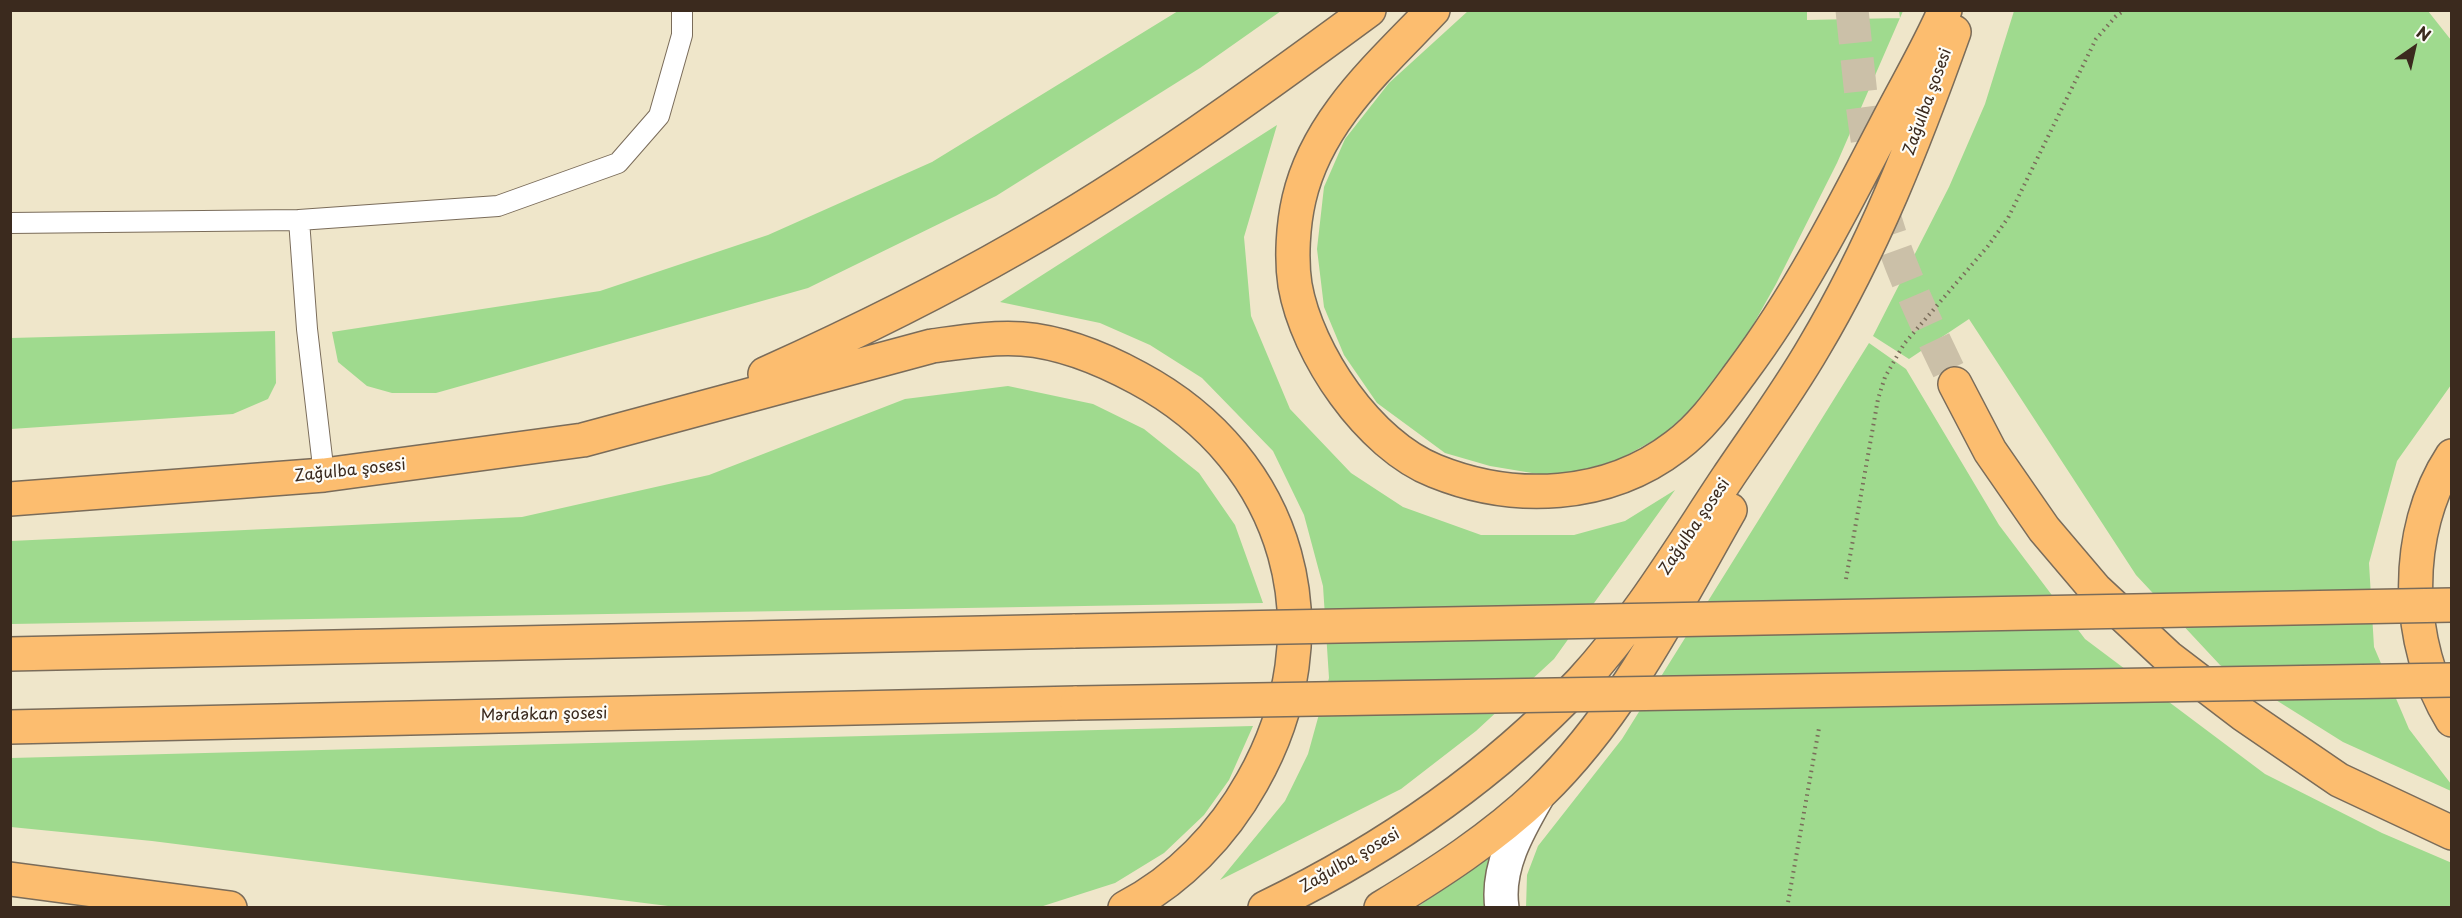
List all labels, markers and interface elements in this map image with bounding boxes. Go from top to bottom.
north arrow [2384,18,2444,78]
text: N [2412,20,2436,47]
street label: Zağulba şosesi [1900,46,1956,158]
street label: Zağulba şosesi [293,456,407,486]
street label: Zağulba şosesi [1656,475,1734,579]
street label: Mərdəkan şosesi [480,704,608,726]
street label: Zağulba şosesi [1297,825,1403,897]

